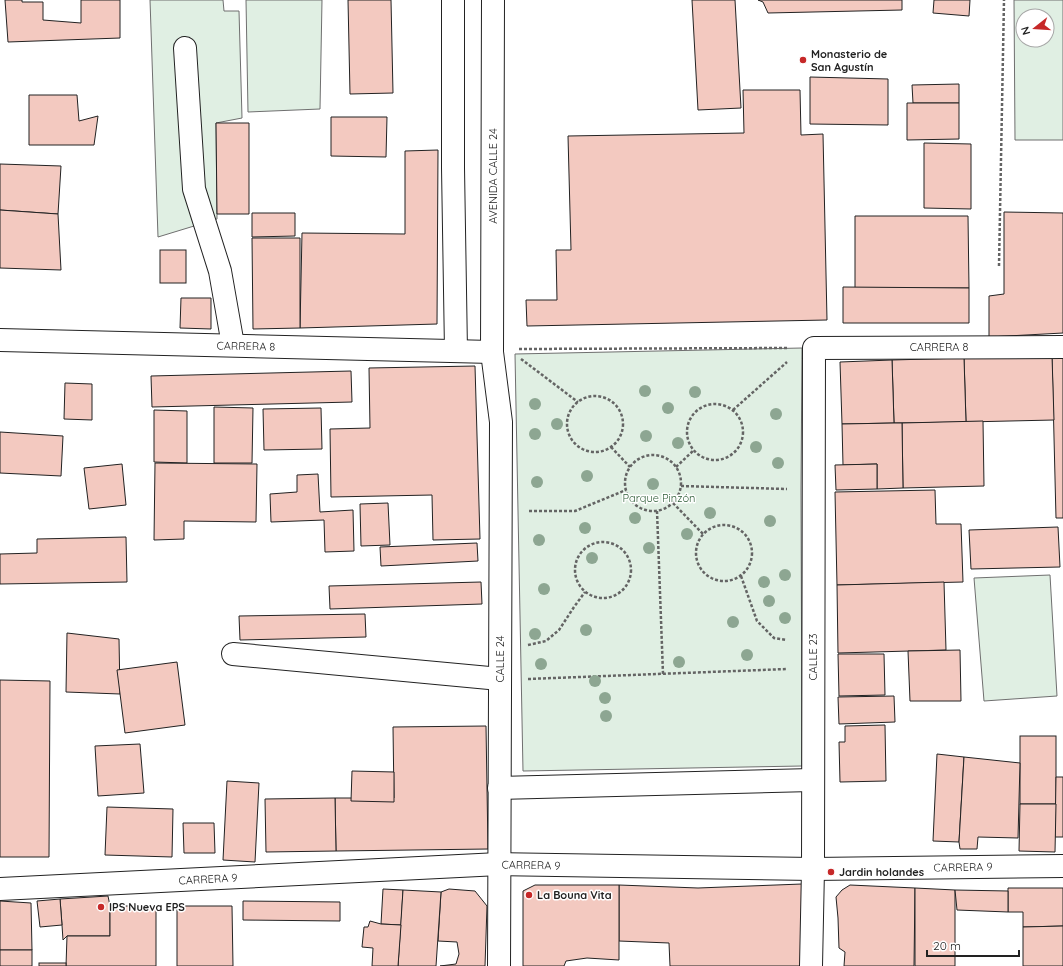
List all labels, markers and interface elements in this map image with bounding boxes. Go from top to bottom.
north arrow [1015,8,1055,48]
text: N [1018,25,1033,37]
place label: Monasterio de San Agustín [811,47,888,74]
marker: Monasterio de San Agustín [798,55,808,65]
street label: AVENIDA CALLE 24 [486,128,500,224]
street label: CARRERA 8 [217,338,276,354]
street label: CARRERA 8 [910,340,968,354]
park label: Parque Pinzón [623,491,695,505]
street label: CALLE 23 [806,633,820,681]
street label: CALLE 24 [493,635,507,682]
street label: CARRERA 9 [501,857,561,873]
street label: CARRERA 9 [933,859,993,875]
place label: Jardin holandes [839,865,924,879]
marker: Jardin holandes [826,867,836,877]
street label: CARRERA 9 [178,870,238,888]
place label: La Bouna Vita [537,888,612,902]
marker: La Bouna Vita [524,890,534,900]
place label: IPS Nueva EPS [109,900,185,914]
marker: IPS Nueva EPS [96,902,106,912]
scale bar [927,932,1019,958]
text: 20 m [933,938,961,953]

